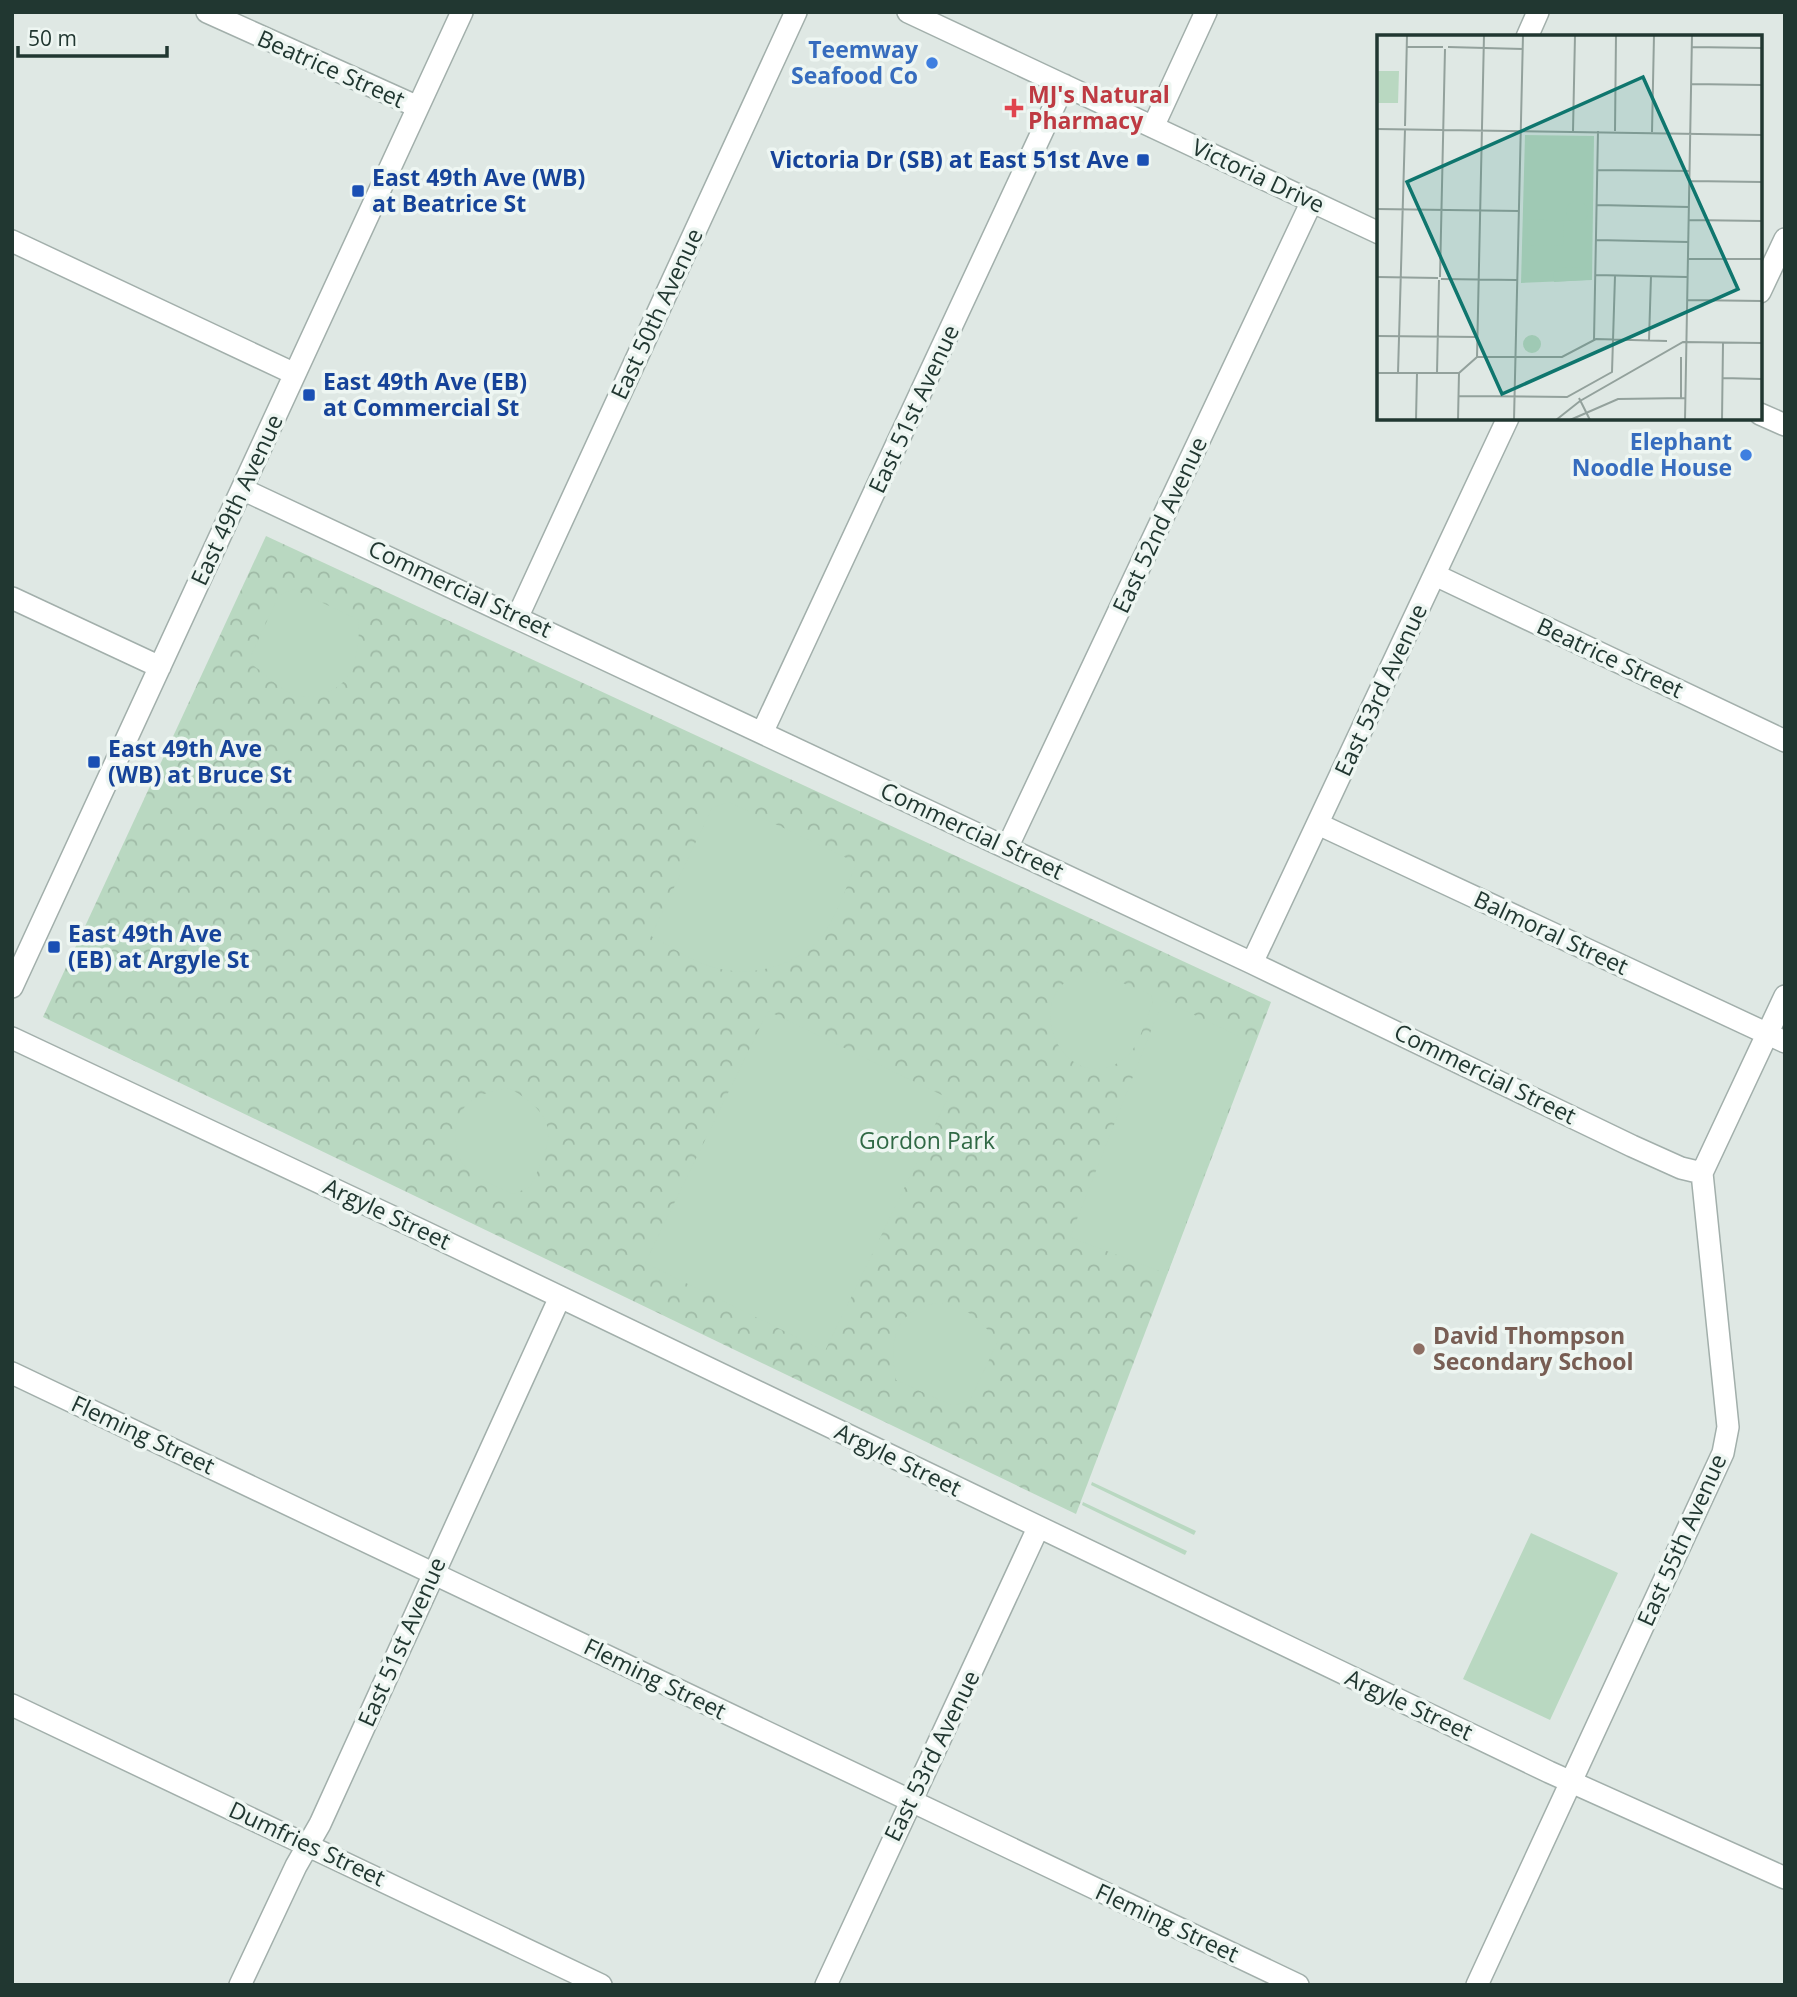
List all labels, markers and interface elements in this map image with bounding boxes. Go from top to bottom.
scale bar [18,14,166,58]
street label: Beatrice Street [253,21,410,115]
text: 50 m [28,24,77,52]
place label: Teemway Seafood Co [791,33,919,91]
inset map [1377,35,1762,420]
marker: Teemway Seafood Co [924,55,940,71]
place label: MJ's Natural Pharmacy [1028,78,1170,136]
marker: MJ's Natural Pharmacy [1006,100,1022,116]
street label: Victoria Drive [1187,130,1330,220]
place label: Victoria Dr (SB) at East 51st Ave [770,143,1129,175]
marker: Victoria Dr (SB) at East 51st Ave [1135,152,1151,168]
place label: East 49th Ave (WB) at Beatrice St [372,161,585,219]
marker: East 49th Ave (WB) at Beatrice St [350,183,366,199]
street label: East 50th Avenue [602,223,710,404]
street label: East 51st Avenue [860,319,966,498]
place label: East 49th Ave (EB) at Commercial St [323,365,527,423]
marker: East 49th Ave (EB) at Commercial St [301,387,317,403]
street label: East 49th Avenue [182,409,290,590]
place label: Elephant Noodle House [1572,425,1732,483]
street label: East 52nd Avenue [1104,431,1214,618]
marker: Elephant Noodle House [1738,447,1754,463]
street label: Commercial Street [364,532,557,645]
street label: East 53rd Avenue [1326,598,1434,781]
street label: Beatrice Street [1532,609,1689,705]
place label: East 49th Ave (WB) at Bruce St [108,732,292,790]
marker: East 49th Ave (WB) at Bruce St [86,754,102,770]
street label: Commercial Street [876,774,1069,887]
street label: Balmoral Street [1469,882,1634,982]
place label: East 49th Ave (EB) at Argyle St [68,917,249,975]
marker: East 49th Ave (EB) at Argyle St [46,939,62,955]
street label: Commercial Street [1389,1015,1582,1131]
park label: Gordon Park [859,1124,995,1156]
street label: Argyle Street [319,1170,456,1257]
place label: David Thompson Secondary School [1433,1319,1634,1377]
marker: David Thompson Secondary School [1411,1341,1427,1357]
street label: Fleming Street [67,1387,220,1481]
street label: Argyle Street [830,1415,967,1503]
street label: East 55th Avenue [1629,1448,1733,1631]
street label: East 51st Avenue [349,1552,453,1731]
street label: Fleming Street [579,1630,732,1726]
street label: Argyle Street [1341,1661,1478,1748]
street label: East 53rd Avenue [876,1665,986,1846]
street label: Dumfries Street [224,1793,391,1893]
street label: Fleming Street [1091,1875,1244,1969]

